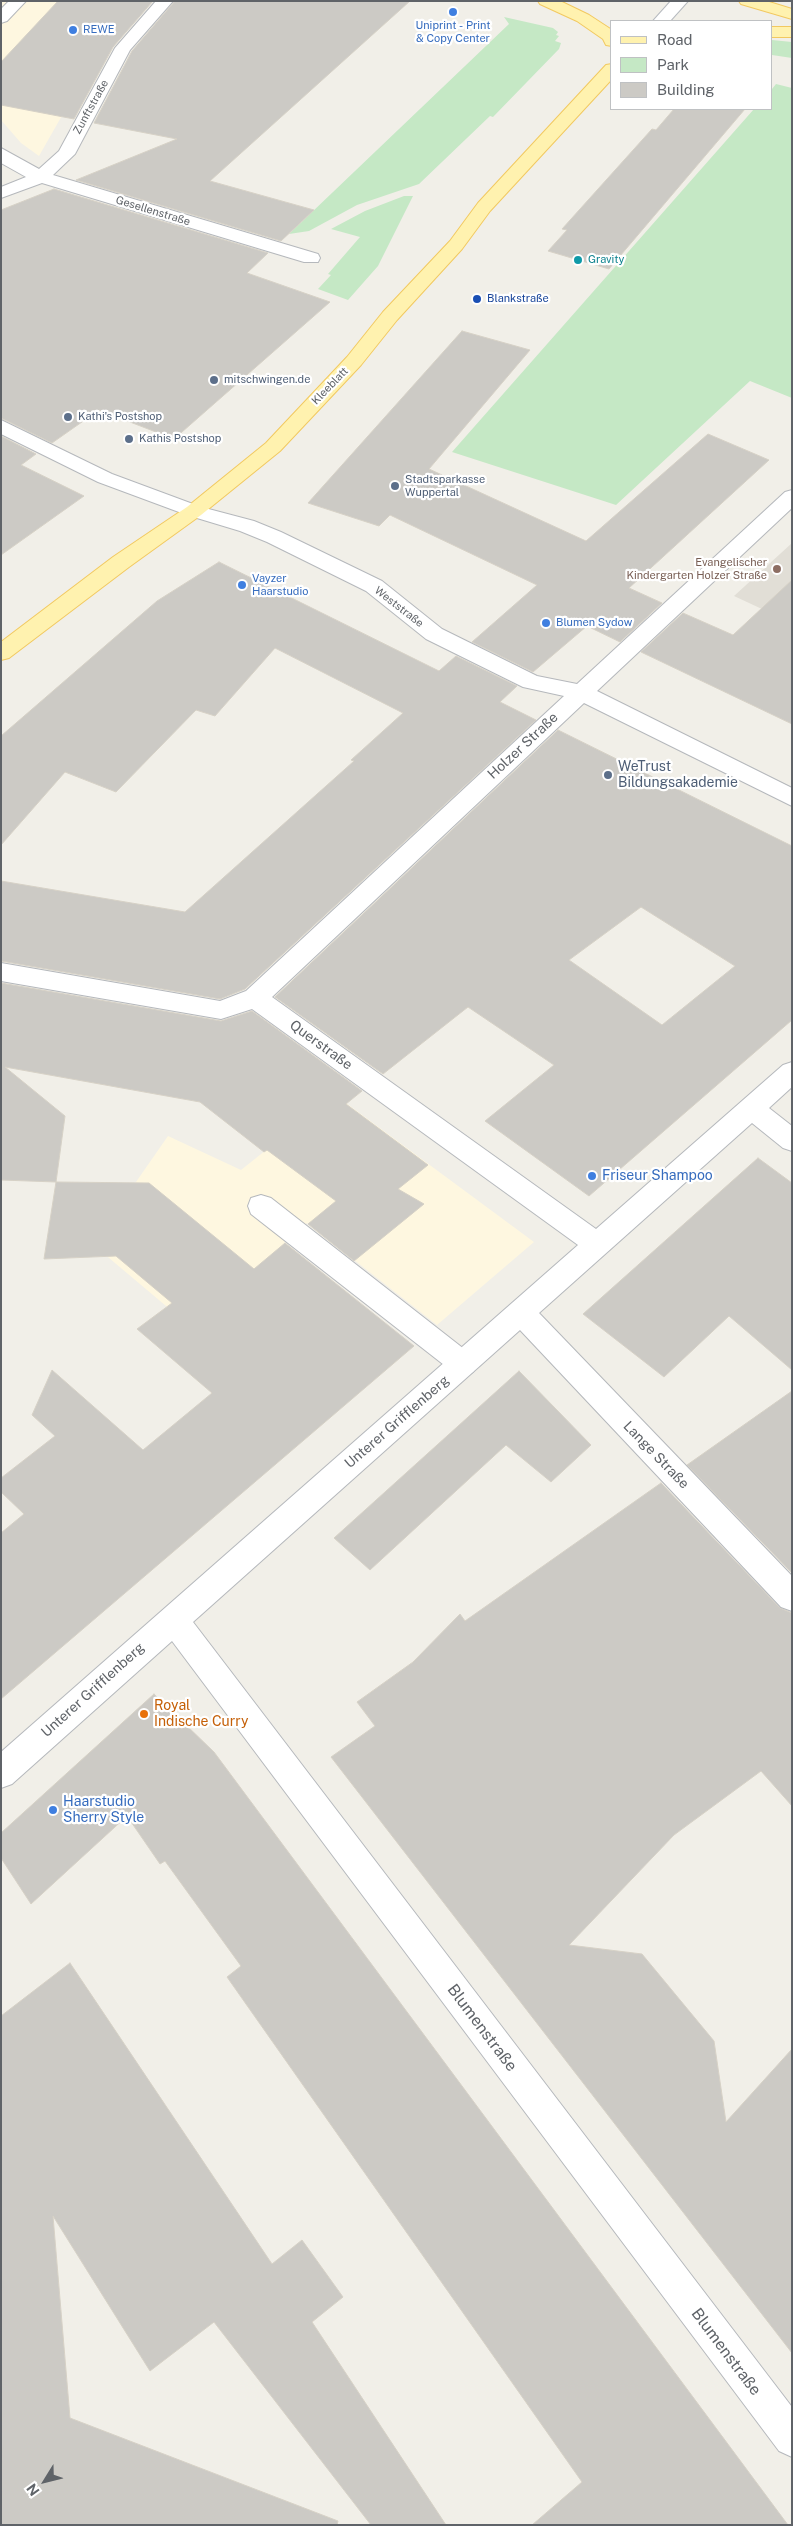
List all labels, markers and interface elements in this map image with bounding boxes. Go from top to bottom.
marker: Uniprint - Print & Copy Center [447,6,459,18]
place label: Uniprint - Print & Copy Center [416,19,490,45]
legend [610,20,773,110]
place label: REWE [83,23,115,37]
marker: REWE [67,24,79,36]
text: Road [657,31,693,48]
text: Park [657,56,689,73]
street label: Zunftstraße [71,77,111,137]
text: Building [657,81,715,98]
street label: Gesellenstraße [114,193,192,229]
place label: Gravity [588,253,624,267]
marker: Gravity [572,254,584,266]
place label: Blankstraße [487,292,549,306]
marker: Blankstraße [471,293,483,305]
street label: Kleeblatt [309,365,351,407]
place label: mitschwingen.de [224,373,310,387]
marker: mitschwingen.de [208,374,220,386]
place label: Kathi's Postshop [78,410,162,424]
marker: Kathi's Postshop [62,411,74,423]
place label: Kathis Postshop [139,432,221,446]
marker: Kathis Postshop [123,433,135,445]
place label: Stadtsparkasse Wuppertal [405,473,485,499]
marker: Stadtsparkasse Wuppertal [389,480,401,492]
place label: Evangelischer Kindergarten Holzer Straße [626,556,767,582]
marker: Evangelischer Kindergarten Holzer Straße [771,563,783,575]
place label: Vayzer Haarstudio [252,572,308,598]
marker: Vayzer Haarstudio [236,579,248,591]
street label: Weststraße [372,584,426,630]
place label: Blumen Sydow [556,616,632,630]
marker: Blumen Sydow [540,617,552,629]
street label: Holzer Straße [484,709,562,783]
place label: WeTrust Bildungsakademie [618,759,738,792]
marker: WeTrust Bildungsakademie [602,769,614,781]
street label: Querstraße [286,1017,356,1073]
place label: Friseur Shampoo [602,1168,713,1184]
marker: Friseur Shampoo [586,1170,598,1182]
street label: Unterer Grifflenberg [341,1372,453,1472]
street label: Lange Straße [620,1418,692,1492]
street label: Unterer Grifflenberg [38,1639,148,1741]
place label: Royal Indische Curry [154,1698,248,1730]
marker: Royal Indische Curry [138,1708,150,1720]
place label: Haarstudio Sherry Style [63,1794,144,1826]
marker: Haarstudio Sherry Style [47,1804,59,1816]
street label: Blumenstraße [443,1981,521,2075]
street label: Blumenstraße [687,2305,765,2399]
north arrow [20,2456,70,2506]
text: N [23,2481,43,2499]

